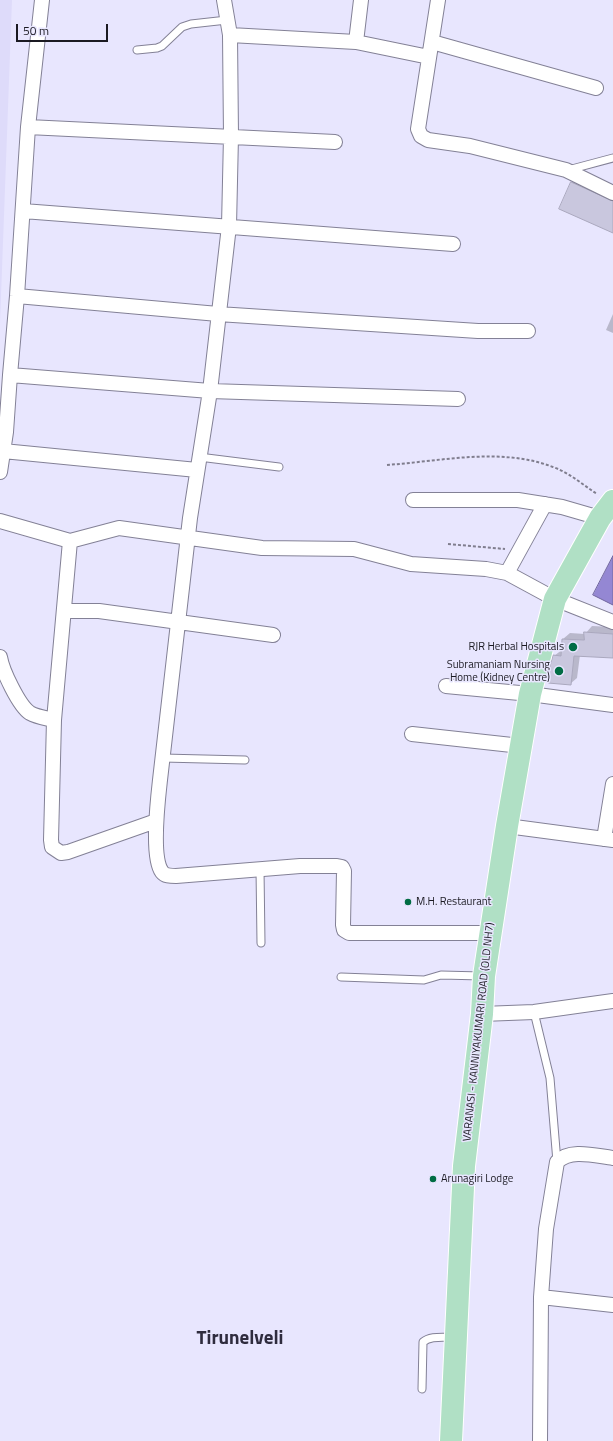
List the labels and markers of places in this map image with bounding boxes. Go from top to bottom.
place label: RJR Herbal Hospitals [468,640,564,654]
marker: RJR Herbal Hospitals [567,641,579,653]
place label: Subramaniam Nursing Home (Kidney Centre) [447,658,550,684]
marker: Subramaniam Nursing Home (Kidney Centre) [553,665,565,677]
place label: M.H. Restaurant [416,895,491,909]
marker: M.H. Restaurant [403,897,413,907]
place label: Arunagiri Lodge [441,1172,513,1186]
marker: Arunagiri Lodge [428,1174,438,1184]

